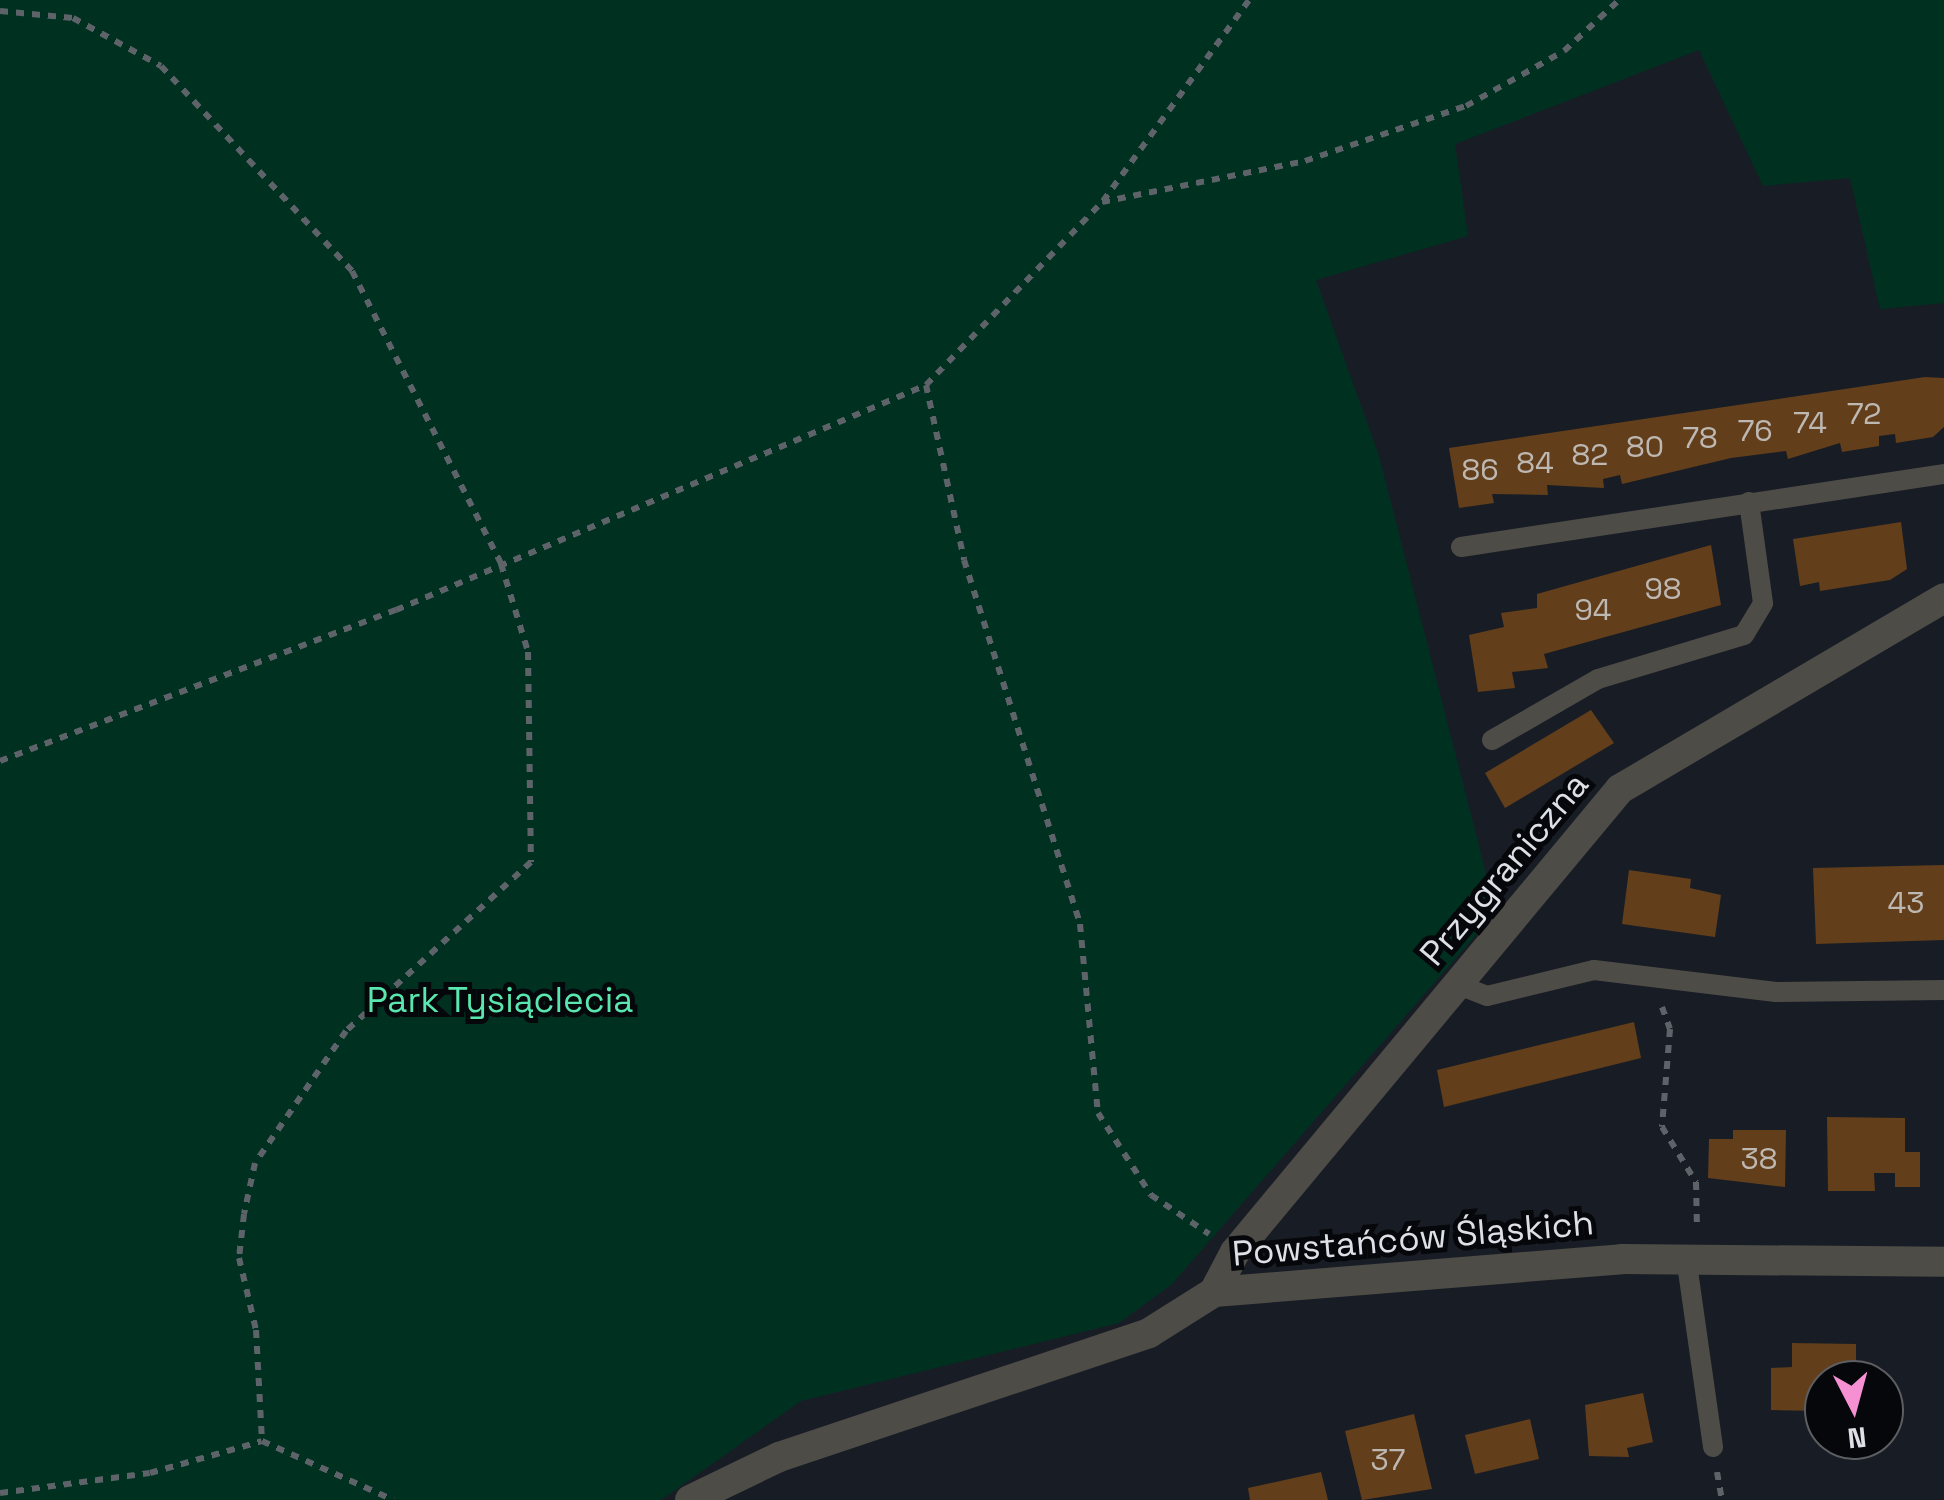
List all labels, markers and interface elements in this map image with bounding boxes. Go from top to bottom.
house number: 72 [1847,396,1881,432]
house number: 74 [1793,405,1827,441]
house number: 76 [1737,413,1773,449]
house number: 78 [1682,420,1718,456]
house number: 80 [1626,429,1664,465]
house number: 82 [1572,437,1608,473]
house number: 84 [1516,445,1554,481]
house number: 86 [1461,452,1499,488]
house number: 98 [1644,571,1682,607]
house number: 94 [1574,592,1612,628]
street label: Przygraniczna [1411,764,1597,974]
house number: 43 [1888,885,1924,921]
park label: Park Tysiąclecia [366,979,634,1021]
house number: 38 [1741,1141,1777,1177]
street label: Powstańców Śląskich [1230,1201,1596,1275]
north arrow [1804,1360,1904,1460]
text: N [1846,1419,1868,1457]
house number: 37 [1370,1442,1406,1478]

